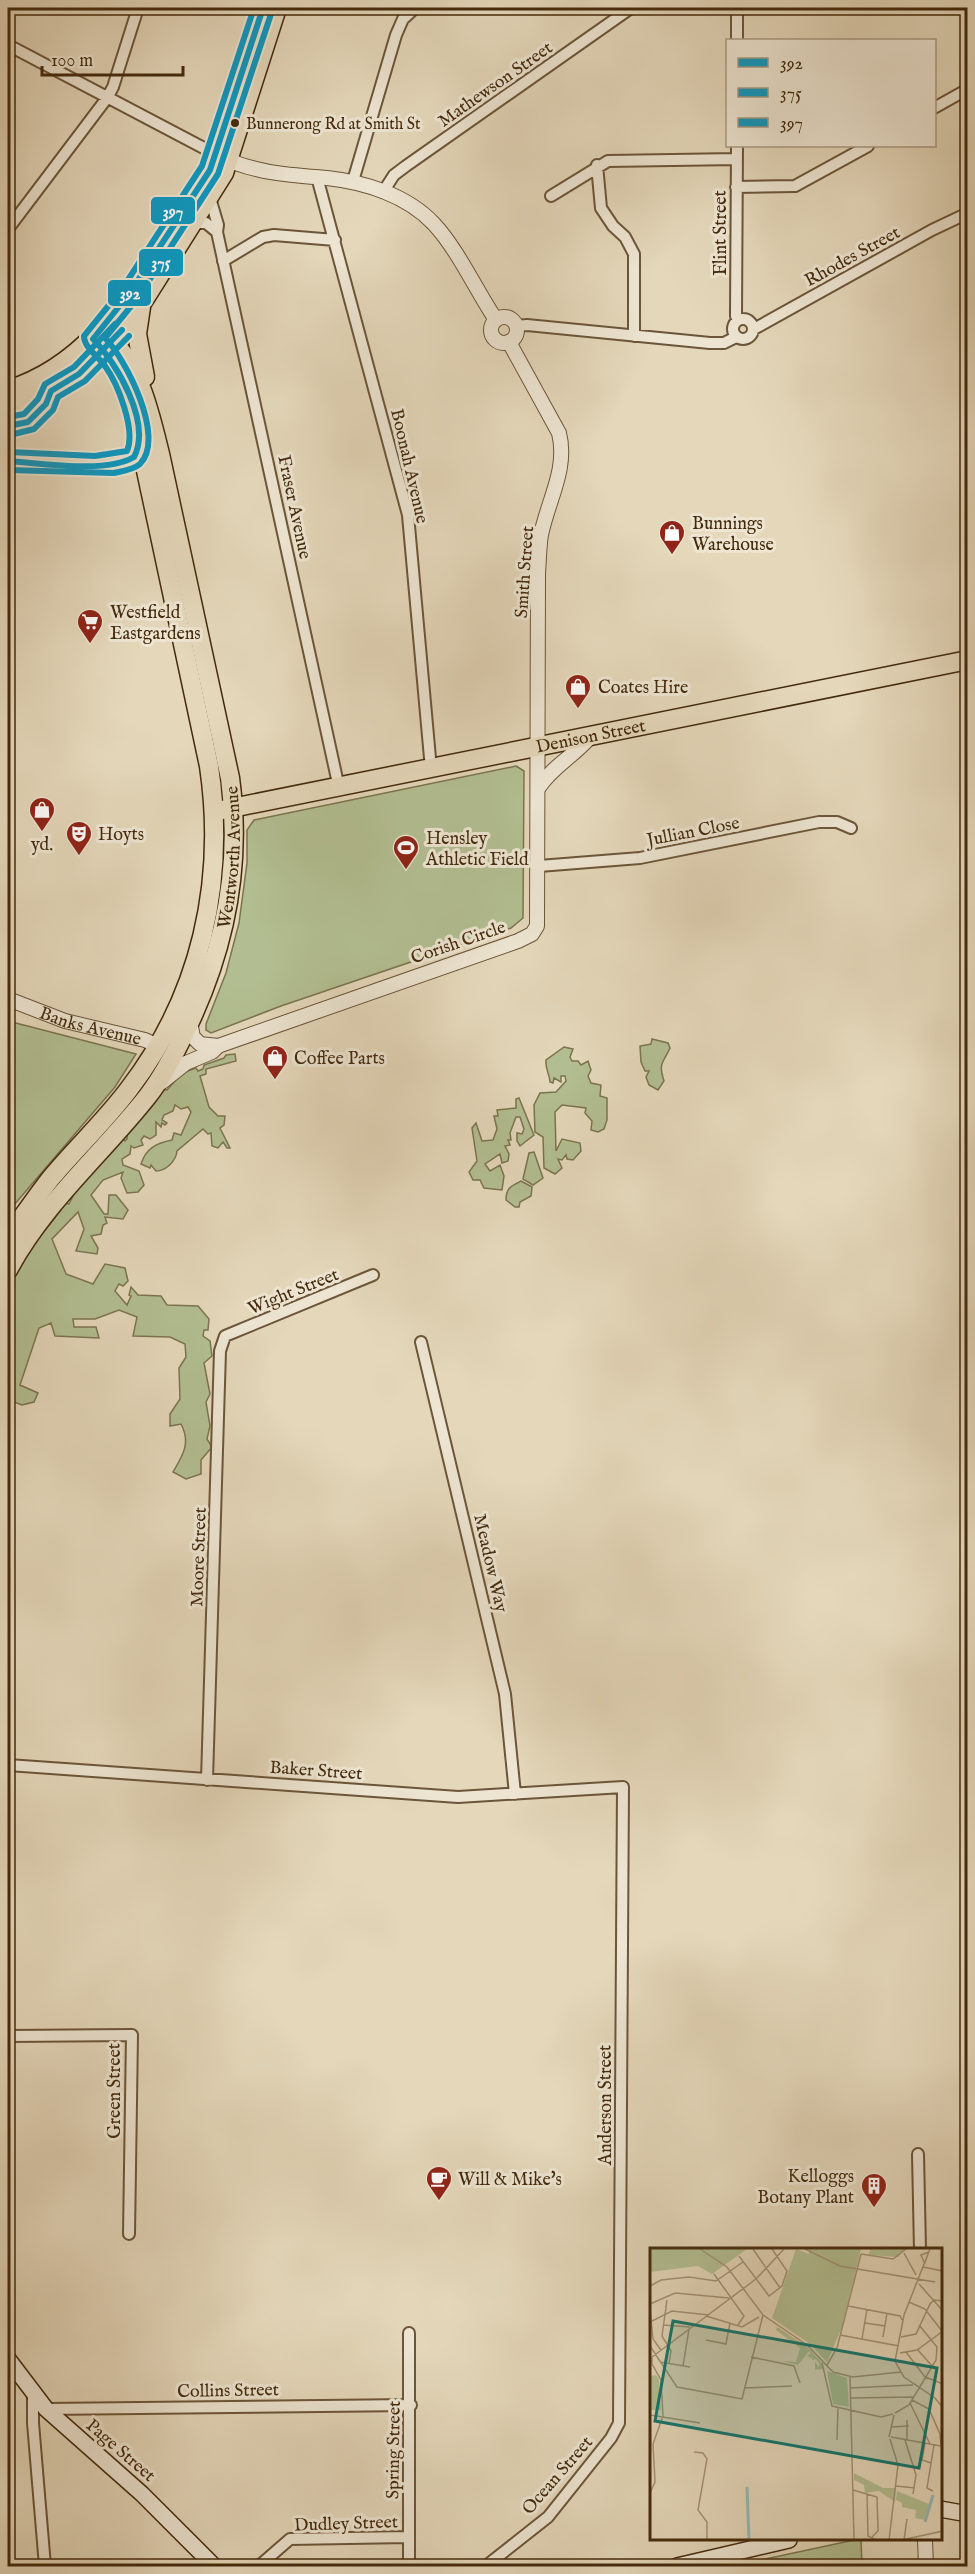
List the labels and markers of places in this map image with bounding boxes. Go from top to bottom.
place label: Bunnerong Rd at Smith St [246,115,421,135]
marker: Bunnerong Rd at Smith St [229,117,241,129]
place label: Bunnings Warehouse [692,513,774,557]
shop icon: Bunnings Warehouse [657,518,687,556]
place label: Westfield Eastgardens [110,602,201,646]
supermarket icon: Westfield Eastgardens [75,607,105,645]
shop icon: Coates Hire [563,672,593,710]
place label: Coates Hire [598,677,688,700]
shop icon: yd. [27,795,57,833]
theatre icon: Hoyts [64,819,94,857]
place label: Hoyts [98,824,144,847]
place label: Hensley Athletic Field [425,828,529,872]
sports icon: Hensley Athletic Field [391,833,421,871]
place label: yd. [30,834,53,857]
shop icon: Coffee Parts [260,1043,290,1081]
place label: Coffee Parts [294,1048,385,1071]
cafe icon: Will & Mike's [424,2164,454,2202]
place label: Kelloggs Botany Plant [757,2166,854,2210]
place label: Will & Mike's [458,2169,562,2192]
building icon: Kelloggs Botany Plant [859,2171,889,2209]

